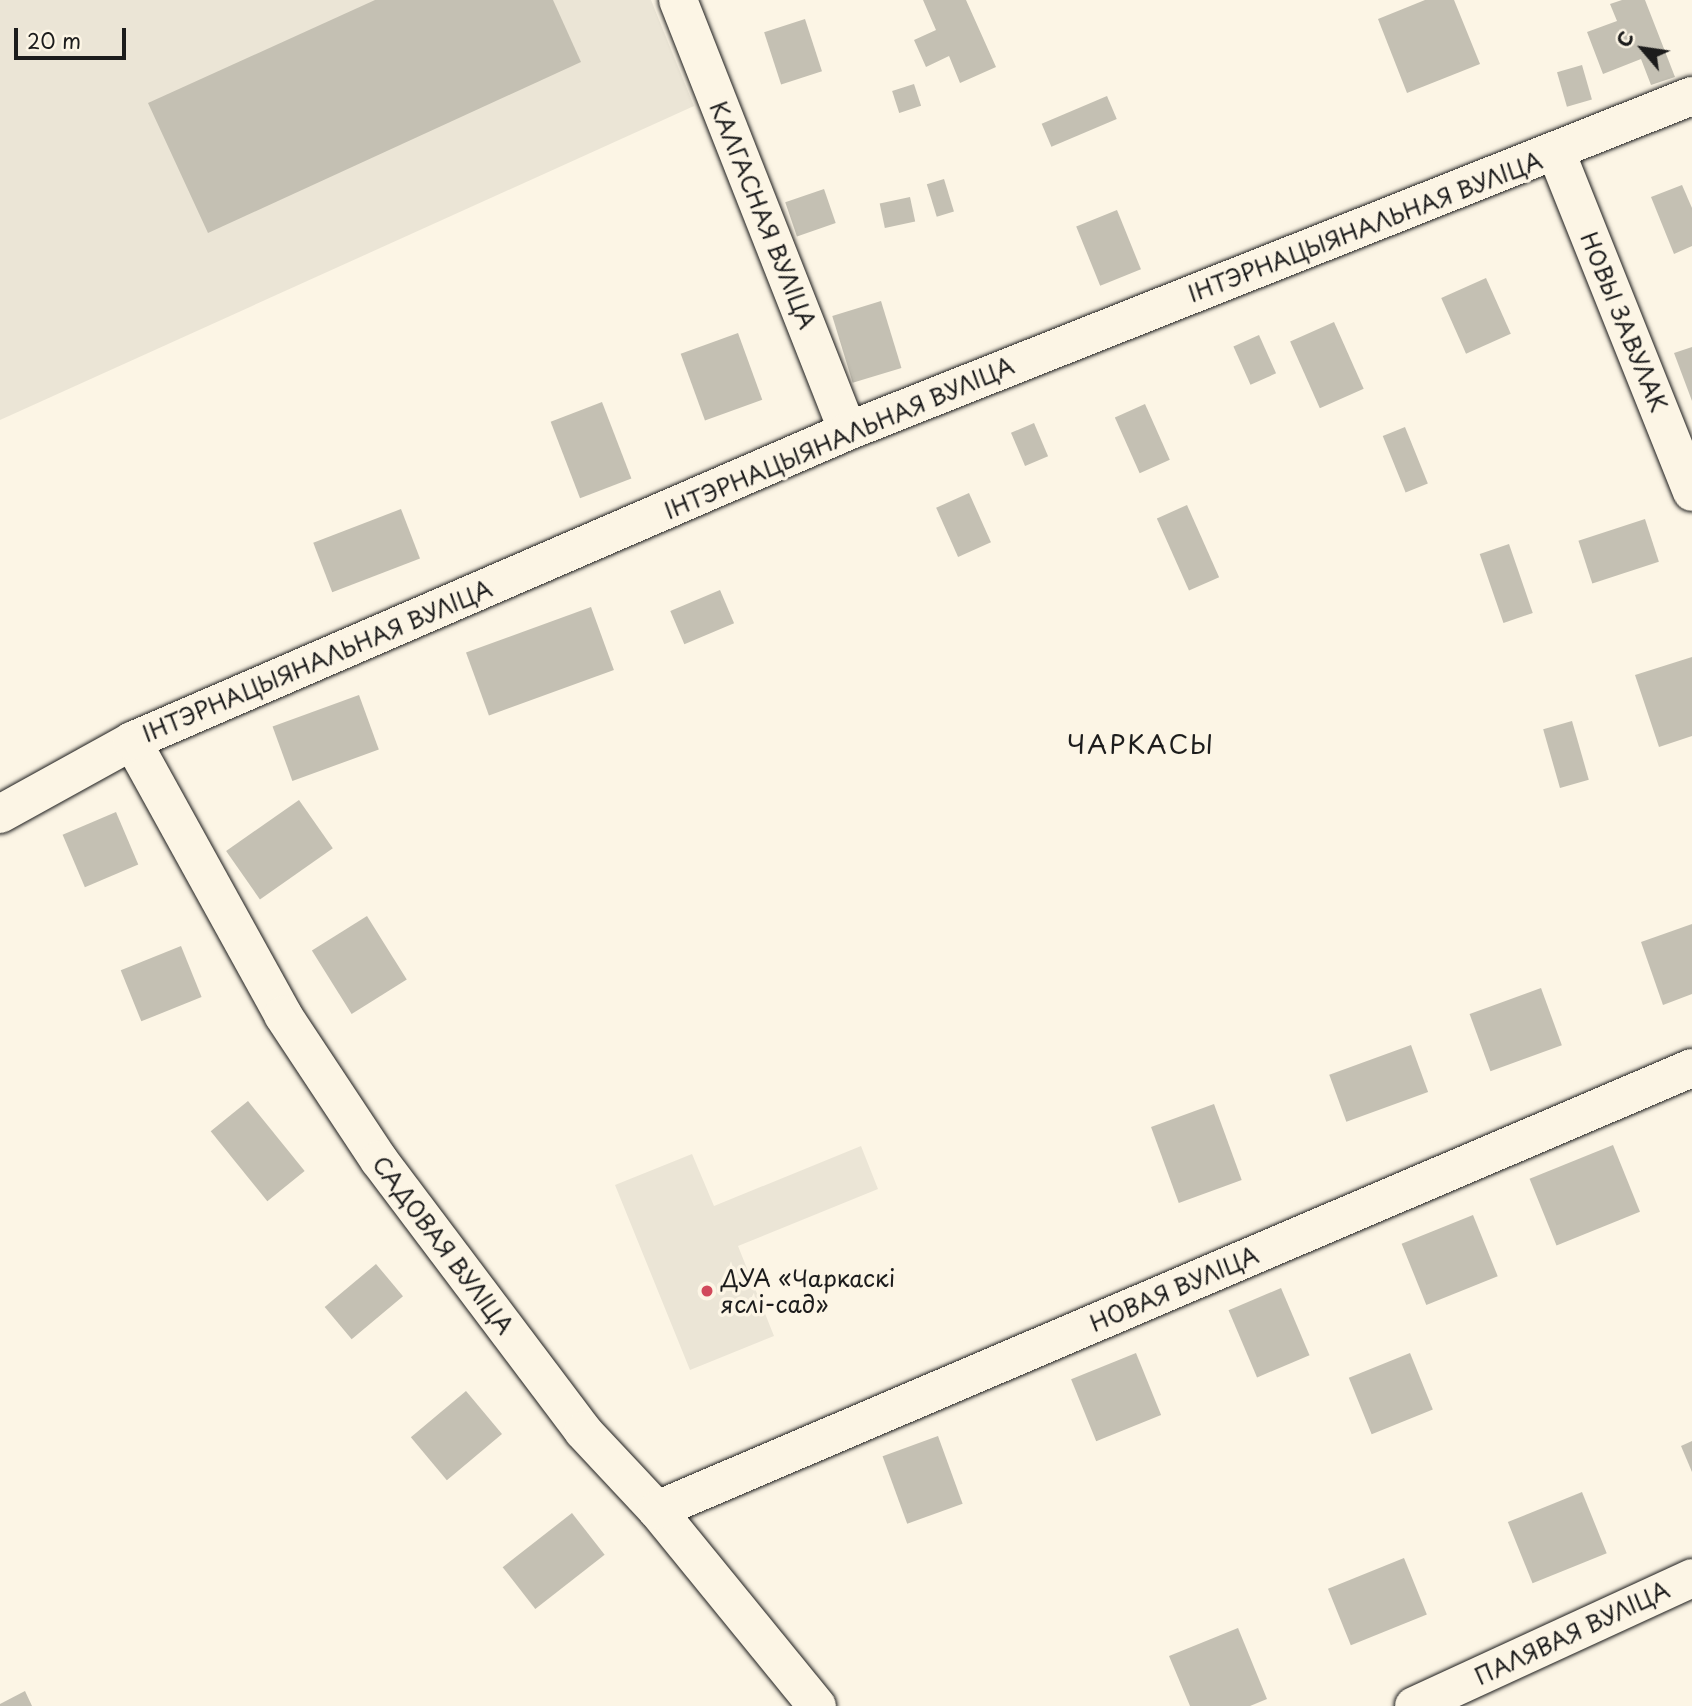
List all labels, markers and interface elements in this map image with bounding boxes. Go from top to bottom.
scale bar [18,14,130,58]
north arrow [1608,14,1678,84]
text: 20 m [27,24,81,56]
text: С [1609,26,1640,52]
street label: КАЛГАСНАЯ ВУЛІЦА [704,97,822,333]
street label: ІНТЭРНАЦЫЯНАЛЬНАЯ ВУЛІЦА [1183,146,1547,308]
street label: НОВЫ ЗАВУЛАК [1575,228,1673,416]
street label: ІНТЭРНАЦЫЯНАЛЬНАЯ ВУЛІЦА [659,351,1019,525]
street label: ІНТЭРНАЦЫЯНАЛЬНАЯ ВУЛІЦА [137,574,497,748]
district label: ЧАРКАСЫ [1068,728,1214,760]
street label: САДОВАЯ ВУЛІЦА [367,1150,519,1340]
street label: НОВАЯ ВУЛІЦА [1085,1241,1263,1337]
place label: ДУА «Чаркаскі яслі-сад» [721,1264,896,1318]
marker: ДУА «Чаркаскі яслі-сад» [699,1283,715,1299]
street label: ПАЛЯВАЯ ВУЛІЦА [1470,1576,1674,1690]

